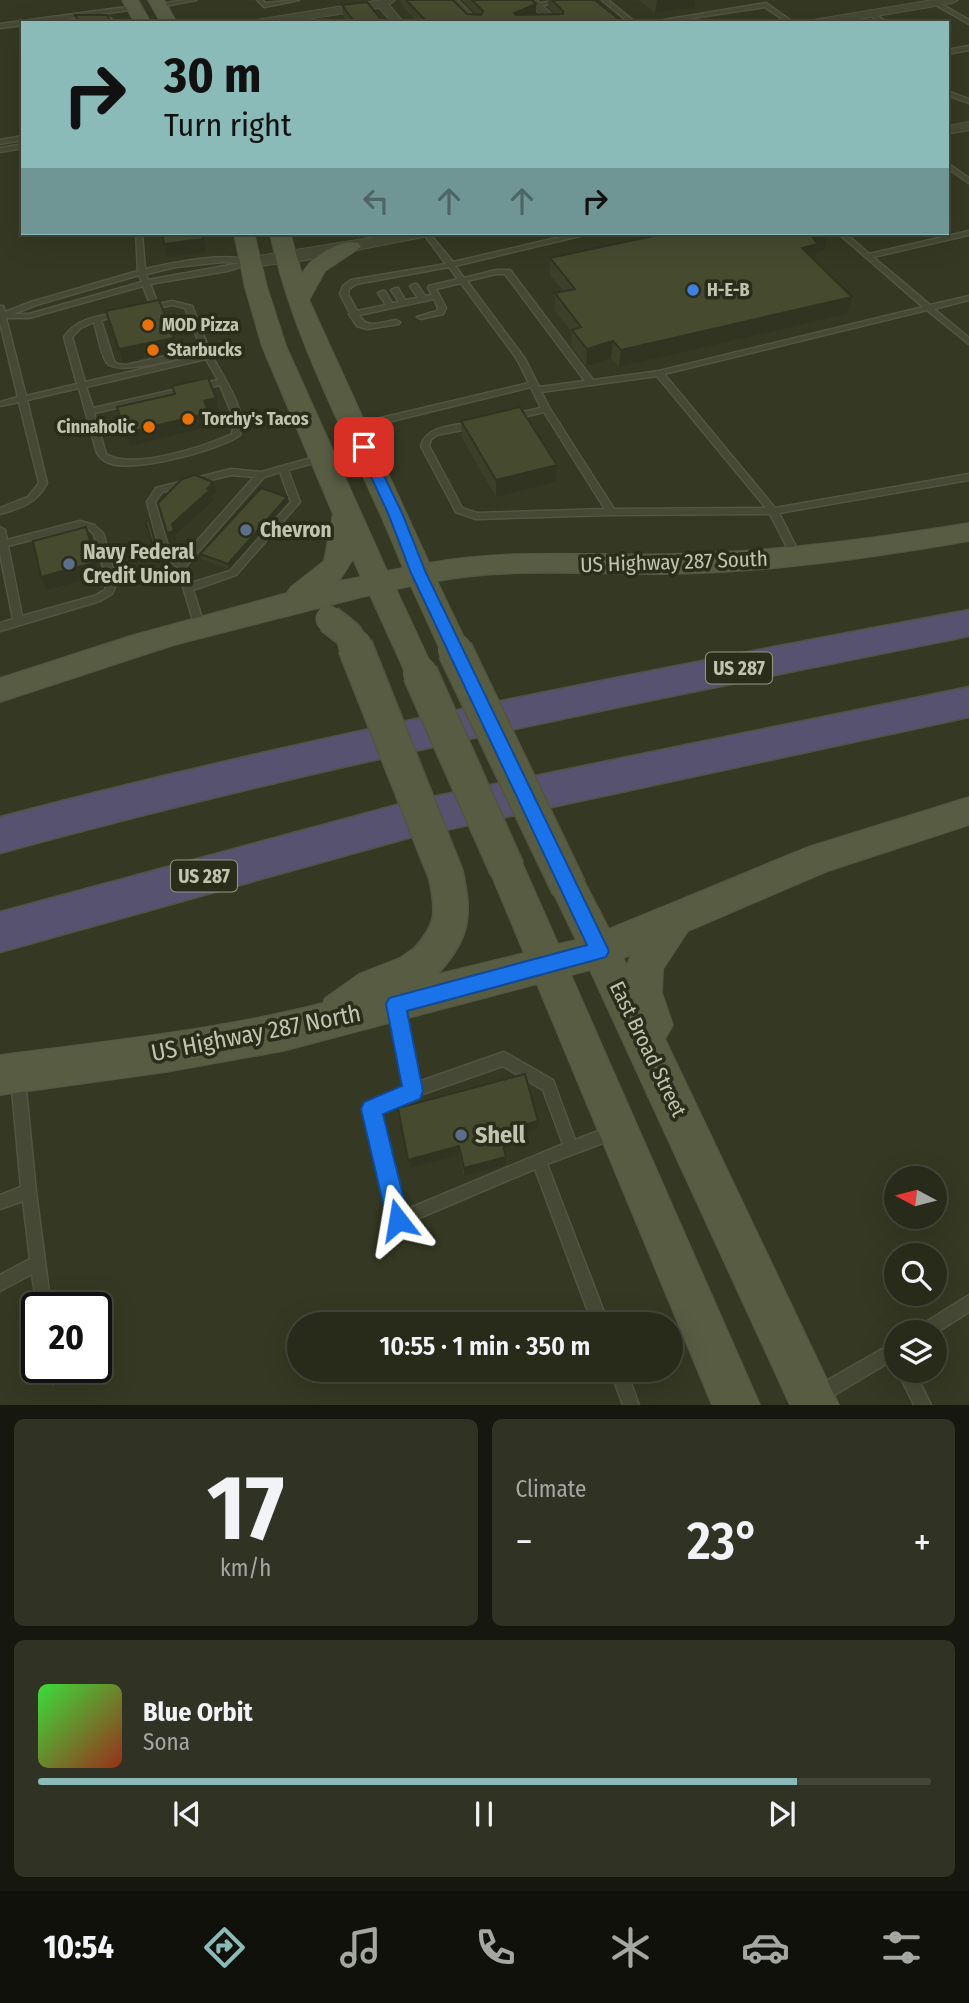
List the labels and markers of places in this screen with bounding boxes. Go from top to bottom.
place label: H-E-B [707,279,750,301]
marker: H-E-B [685,282,701,298]
place label: MOD Pizza [162,314,239,336]
marker: MOD Pizza [140,317,156,333]
place label: Starbucks [167,339,242,361]
marker: Starbucks [145,342,161,358]
place label: Torchy's Tacos [202,408,309,430]
marker: Torchy's Tacos [180,411,196,427]
place label: Cinnaholic [57,416,135,438]
pin [334,417,394,477]
marker: Cinnaholic [141,419,157,435]
place label: Chevron [260,517,331,543]
marker: Chevron [238,522,254,538]
place label: Navy Federal Credit Union [83,539,195,589]
marker: Navy Federal Credit Union [61,556,77,572]
place label: Shell [475,1121,526,1149]
marker: Shell [453,1127,469,1143]

